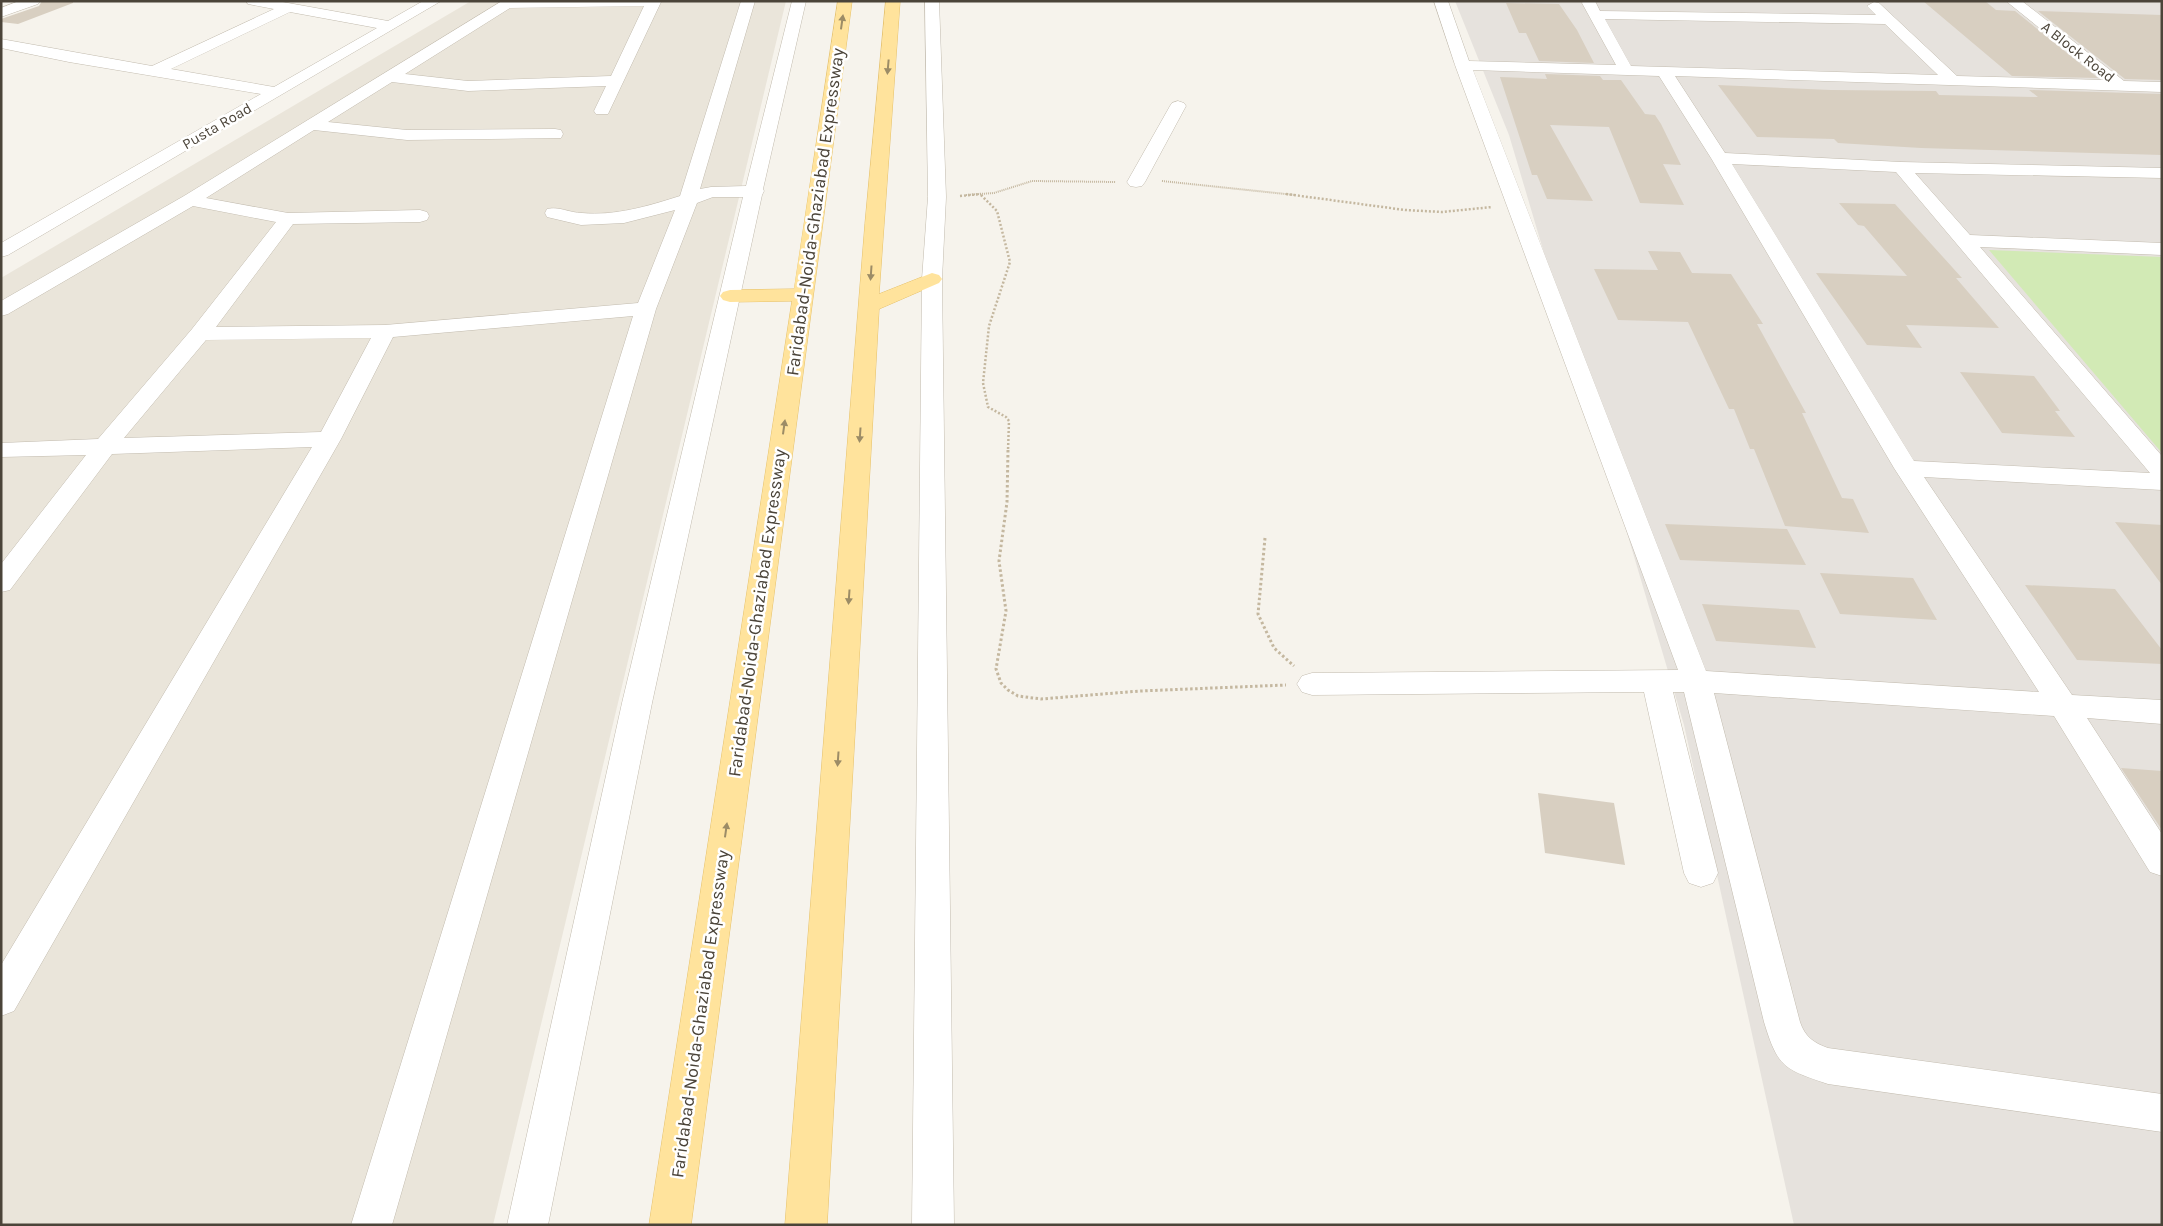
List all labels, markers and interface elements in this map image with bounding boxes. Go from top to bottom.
one-way arrow [838,14,846,30]
street label: A Block Road [2038,18,2118,86]
street label: Faridabad-Noida-Ghaziabad Expressway [781,46,849,377]
one-way arrow [883,60,891,76]
street label: Pusta Road [179,99,255,153]
one-way arrow [867,265,875,281]
one-way arrow [780,418,788,434]
one-way arrow [855,427,863,443]
street label: Faridabad-Noida-Ghaziabad Expressway [723,447,791,778]
one-way arrow [844,589,852,605]
one-way arrow [833,752,841,768]
one-way arrow [722,822,730,838]
street label: Faridabad-Noida-Ghaziabad Expressway [666,848,734,1179]

